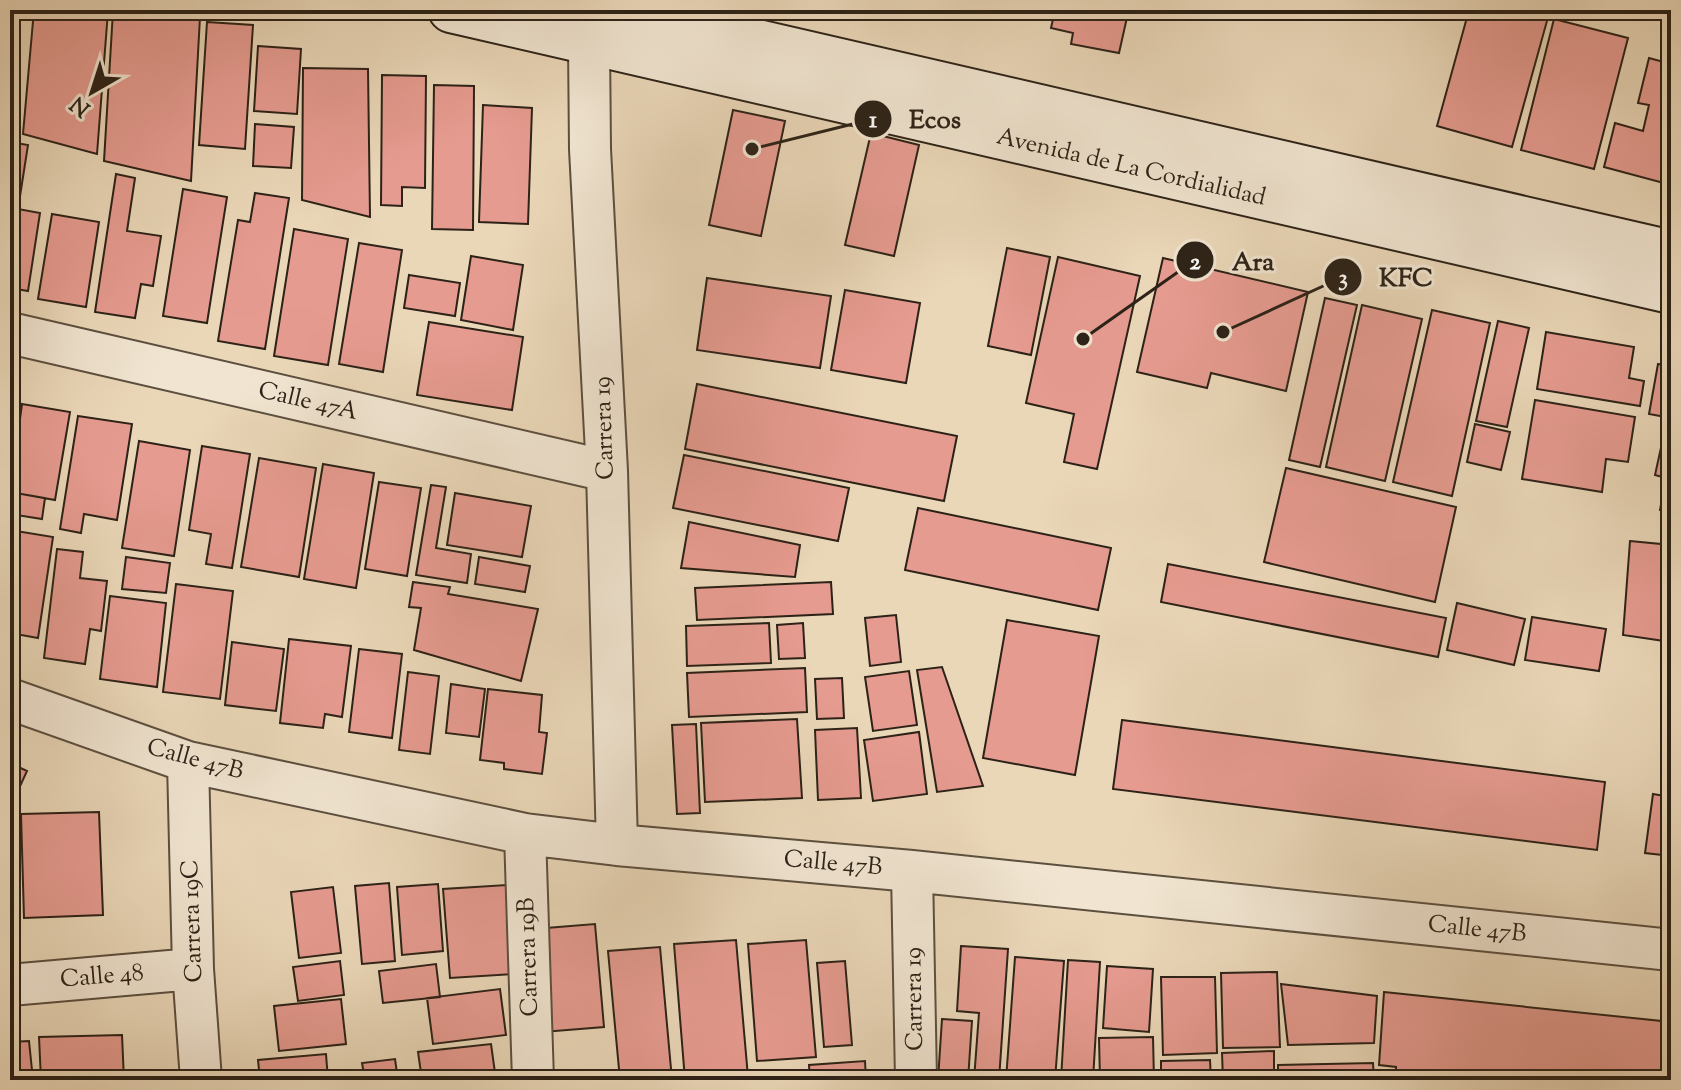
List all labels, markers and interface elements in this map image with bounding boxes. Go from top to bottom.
north arrow [52,52,132,132]
text: N [64,87,98,123]
callout: Ecos [853,94,977,144]
text: Ecos [909,103,961,140]
text: 1 [869,104,878,138]
street label: Avenida de La Cordialidad [993,120,1270,216]
callout: Ara [1175,235,1290,285]
text: Ara [1232,245,1274,282]
text: 2 [1189,246,1201,280]
callout: KFC [1323,252,1449,302]
text: KFC [1379,261,1433,298]
text: 3 [1338,262,1348,296]
street label: Calle 47A [255,374,362,430]
street label: Carrera 19 [586,376,624,480]
street label: Calle 47B [143,731,247,789]
street label: Calle 47B [782,843,884,885]
street label: Carrera 19C [174,859,212,983]
street label: Carrera 19B [510,897,548,1017]
street label: Calle 47B [1426,908,1528,952]
street label: Carrera 19 [897,947,933,1051]
street label: Calle 48 [59,956,145,998]

